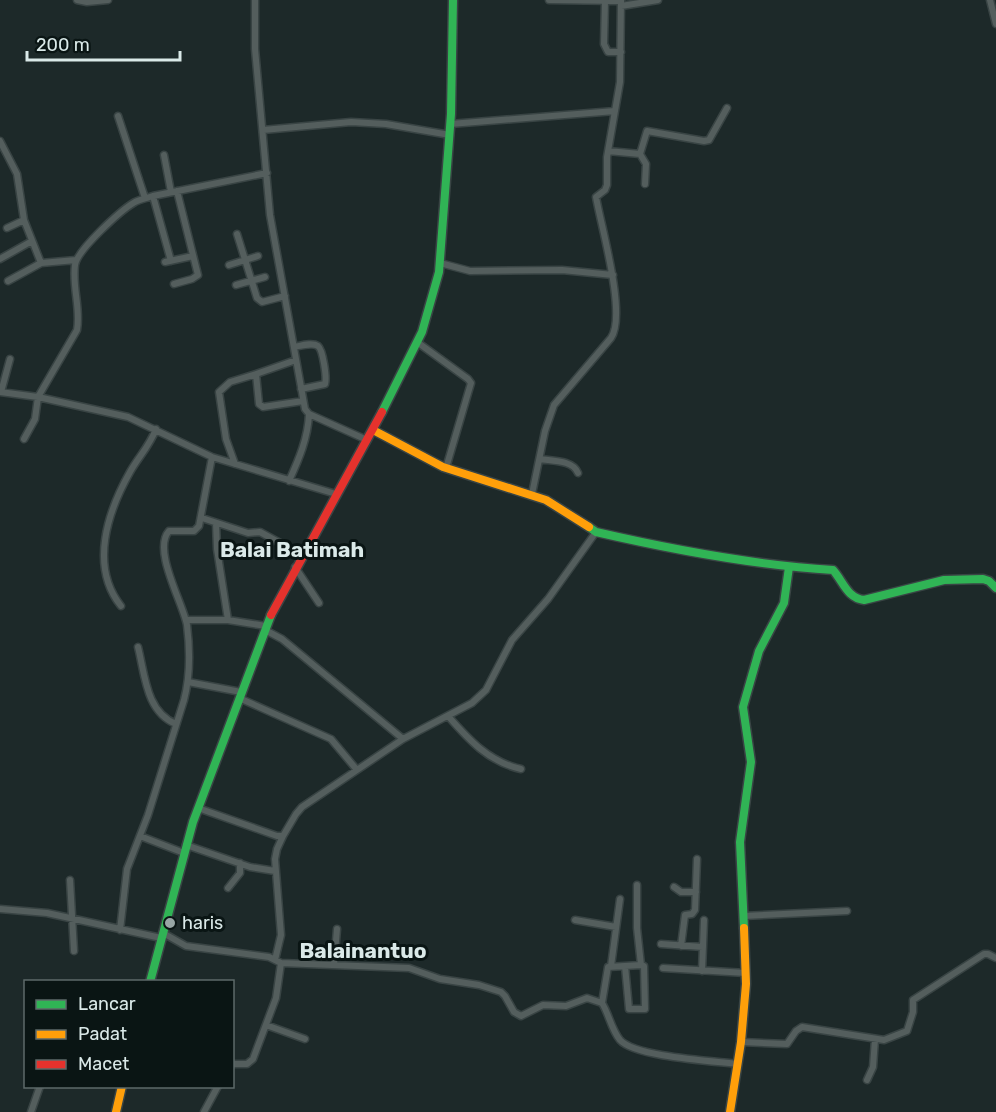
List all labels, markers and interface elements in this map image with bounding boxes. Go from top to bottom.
scale bar [27,24,180,62]
text: 200 m [36,34,90,56]
district label: Balai Batimah [220,537,364,562]
place label: haris [182,912,223,934]
marker: haris [163,916,177,930]
district label: Balainantuo [300,938,426,963]
legend [24,980,234,1088]
text: Lancar [78,993,136,1015]
text: Padat [78,1023,127,1045]
text: Macet [78,1053,129,1075]

